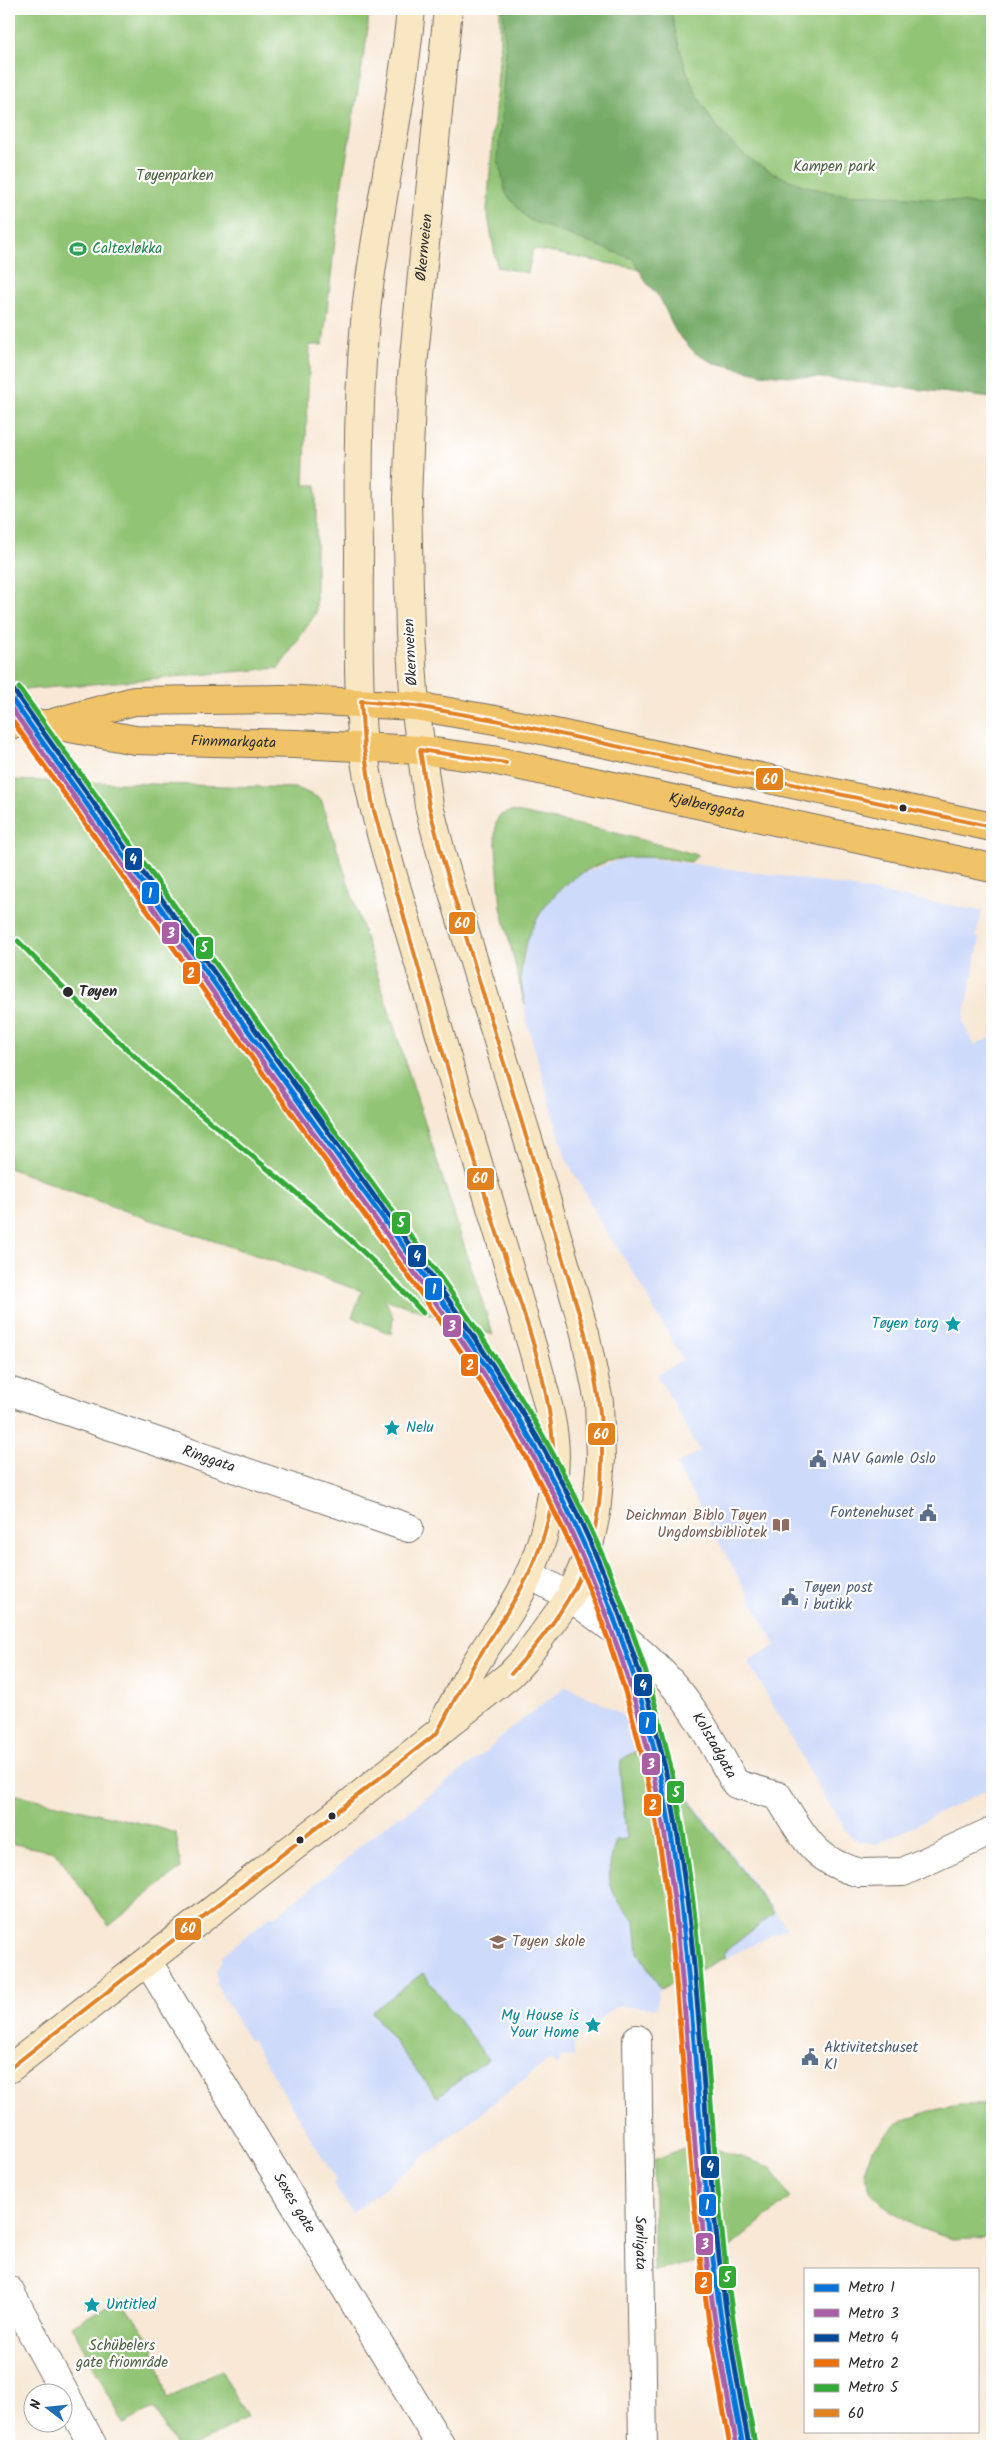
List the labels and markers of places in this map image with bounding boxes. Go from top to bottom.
place label: Caltexløkka [92,237,162,261]
sports icon: Caltexløkka [68,239,88,259]
unlabelled marker [898,803,908,813]
place label: Tøyen [79,980,117,1004]
marker: Tøyen [61,985,75,999]
place label: Tøyen torg [872,1312,939,1336]
place icon: Tøyen torg [943,1314,963,1334]
place label: Nelu [406,1416,434,1440]
place icon: Nelu [382,1418,402,1438]
place label: NAV Gamle Oslo [832,1447,936,1471]
public building icon: NAV Gamle Oslo [808,1449,828,1469]
place label: Fontenehuset [830,1501,914,1525]
public building icon: Fontenehuset [918,1503,938,1523]
place label: Deichman Biblo Tøyen Ungdomsbibliotek [625,1504,768,1545]
library icon: Deichman Biblo Tøyen Ungdomsbibliotek [771,1515,791,1535]
place label: Tøyen post i butikk [804,1576,873,1617]
public building icon: Tøyen post i butikk [780,1587,800,1607]
unlabelled marker [327,1811,337,1821]
unlabelled marker [295,1835,305,1845]
place label: Tøyen skole [512,1930,586,1954]
school or university icon: Tøyen skole [488,1932,508,1952]
place label: My House is Your Home [501,2004,580,2045]
place icon: My House is Your Home [583,2015,603,2035]
place label: Aktivitetshuset K1 [824,2036,919,2077]
public building icon: Aktivitetshuset K1 [800,2047,820,2067]
place label: Untitled [106,2293,157,2317]
place icon: Untitled [82,2295,102,2315]

